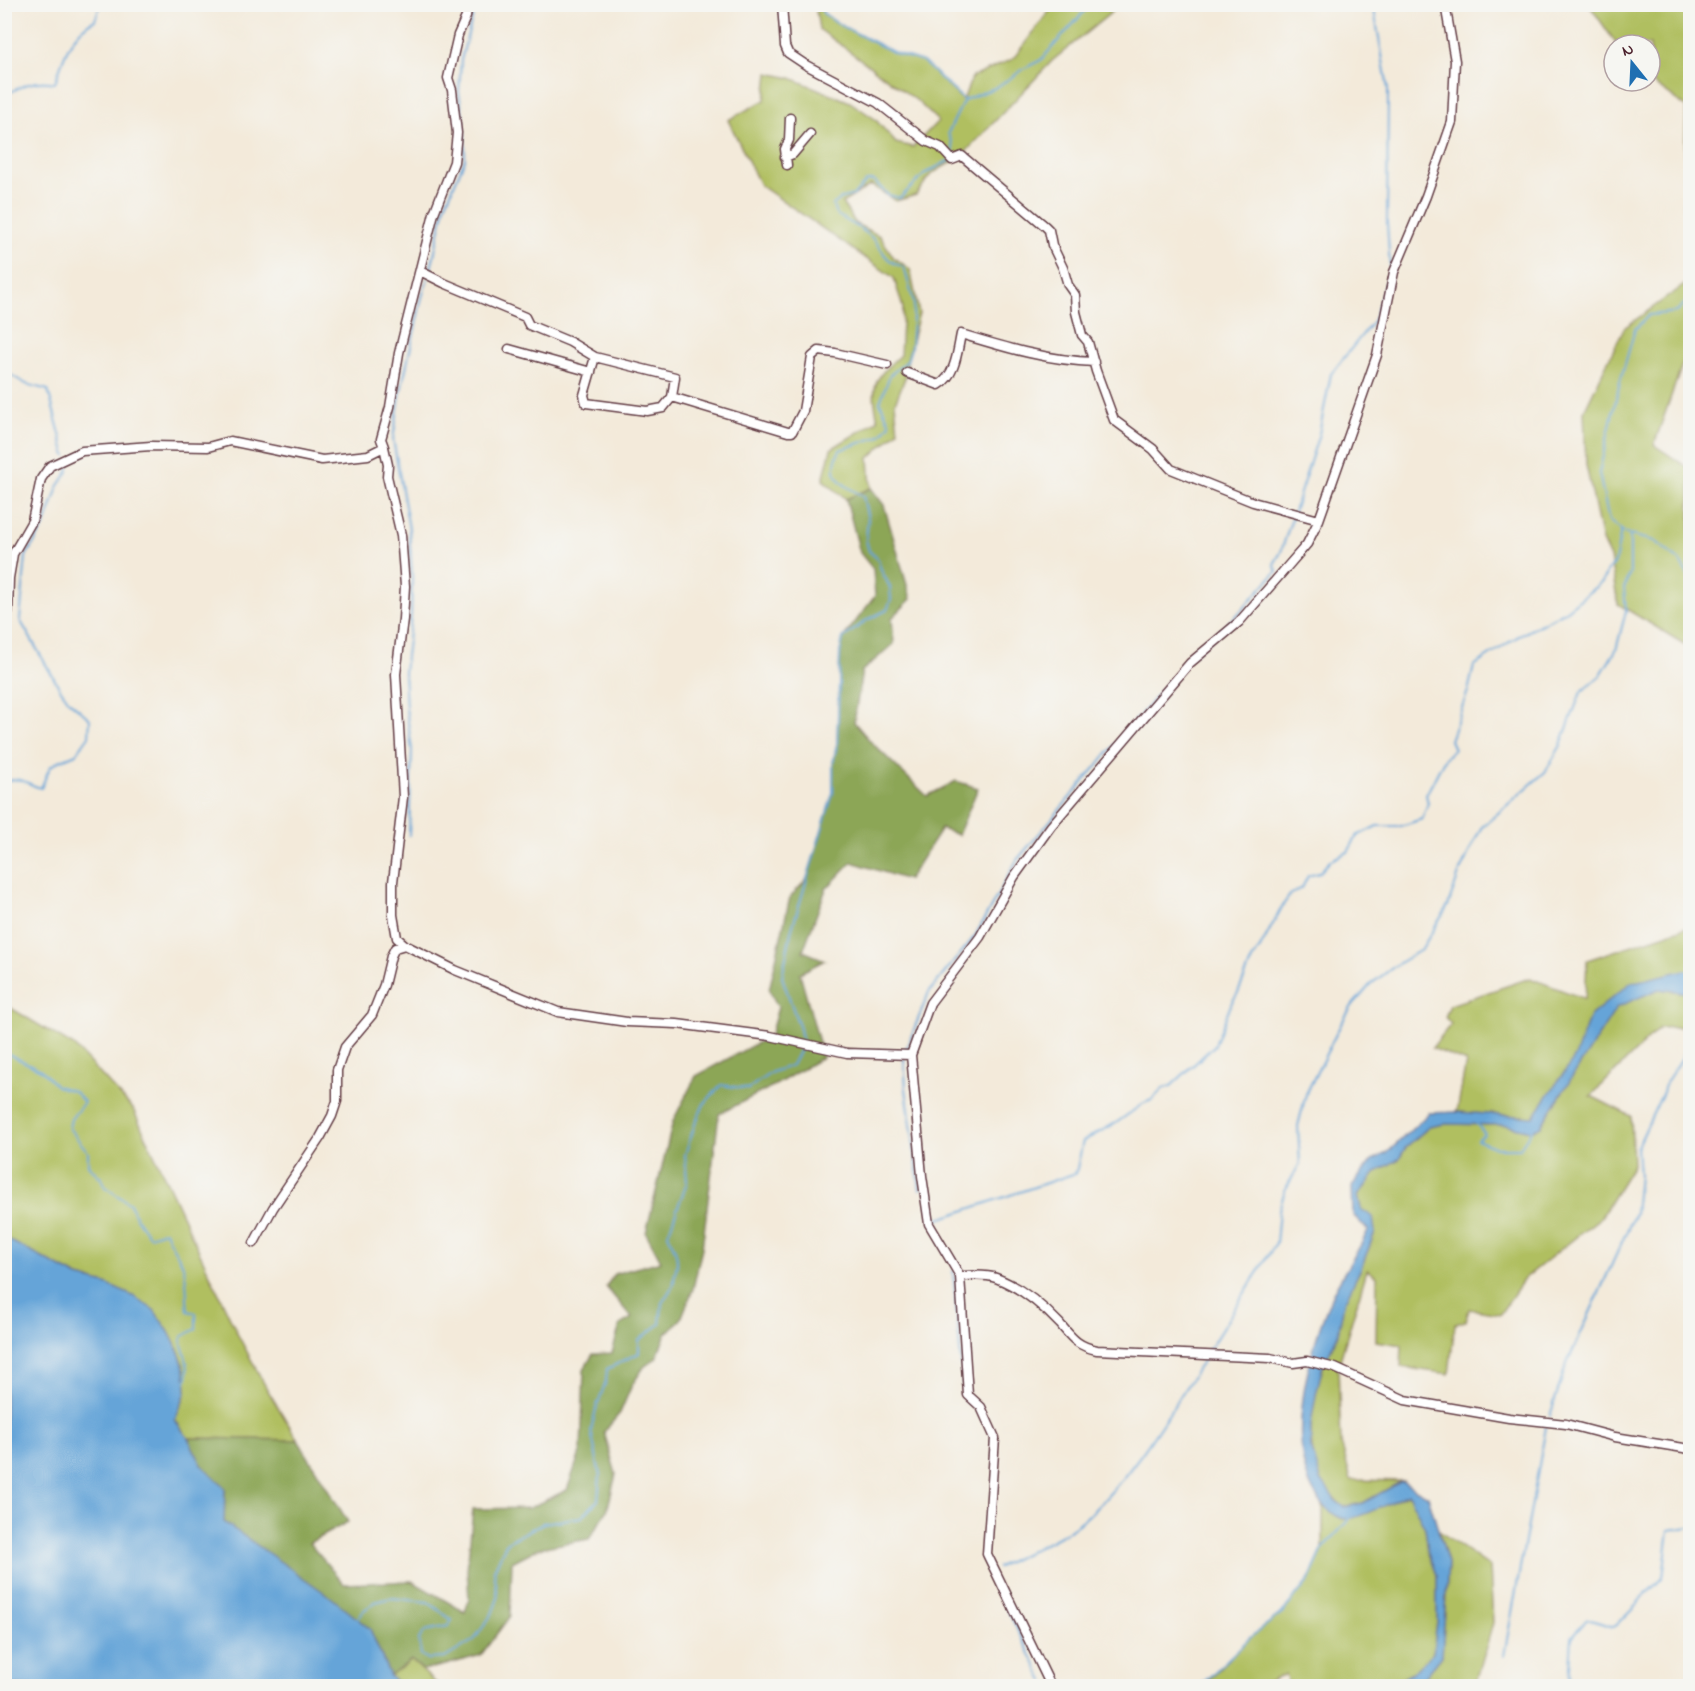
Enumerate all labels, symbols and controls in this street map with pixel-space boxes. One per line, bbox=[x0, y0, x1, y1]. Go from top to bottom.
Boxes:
north arrow bbox=[1602, 33, 1662, 93]
text: N bbox=[1619, 37, 1637, 64]

